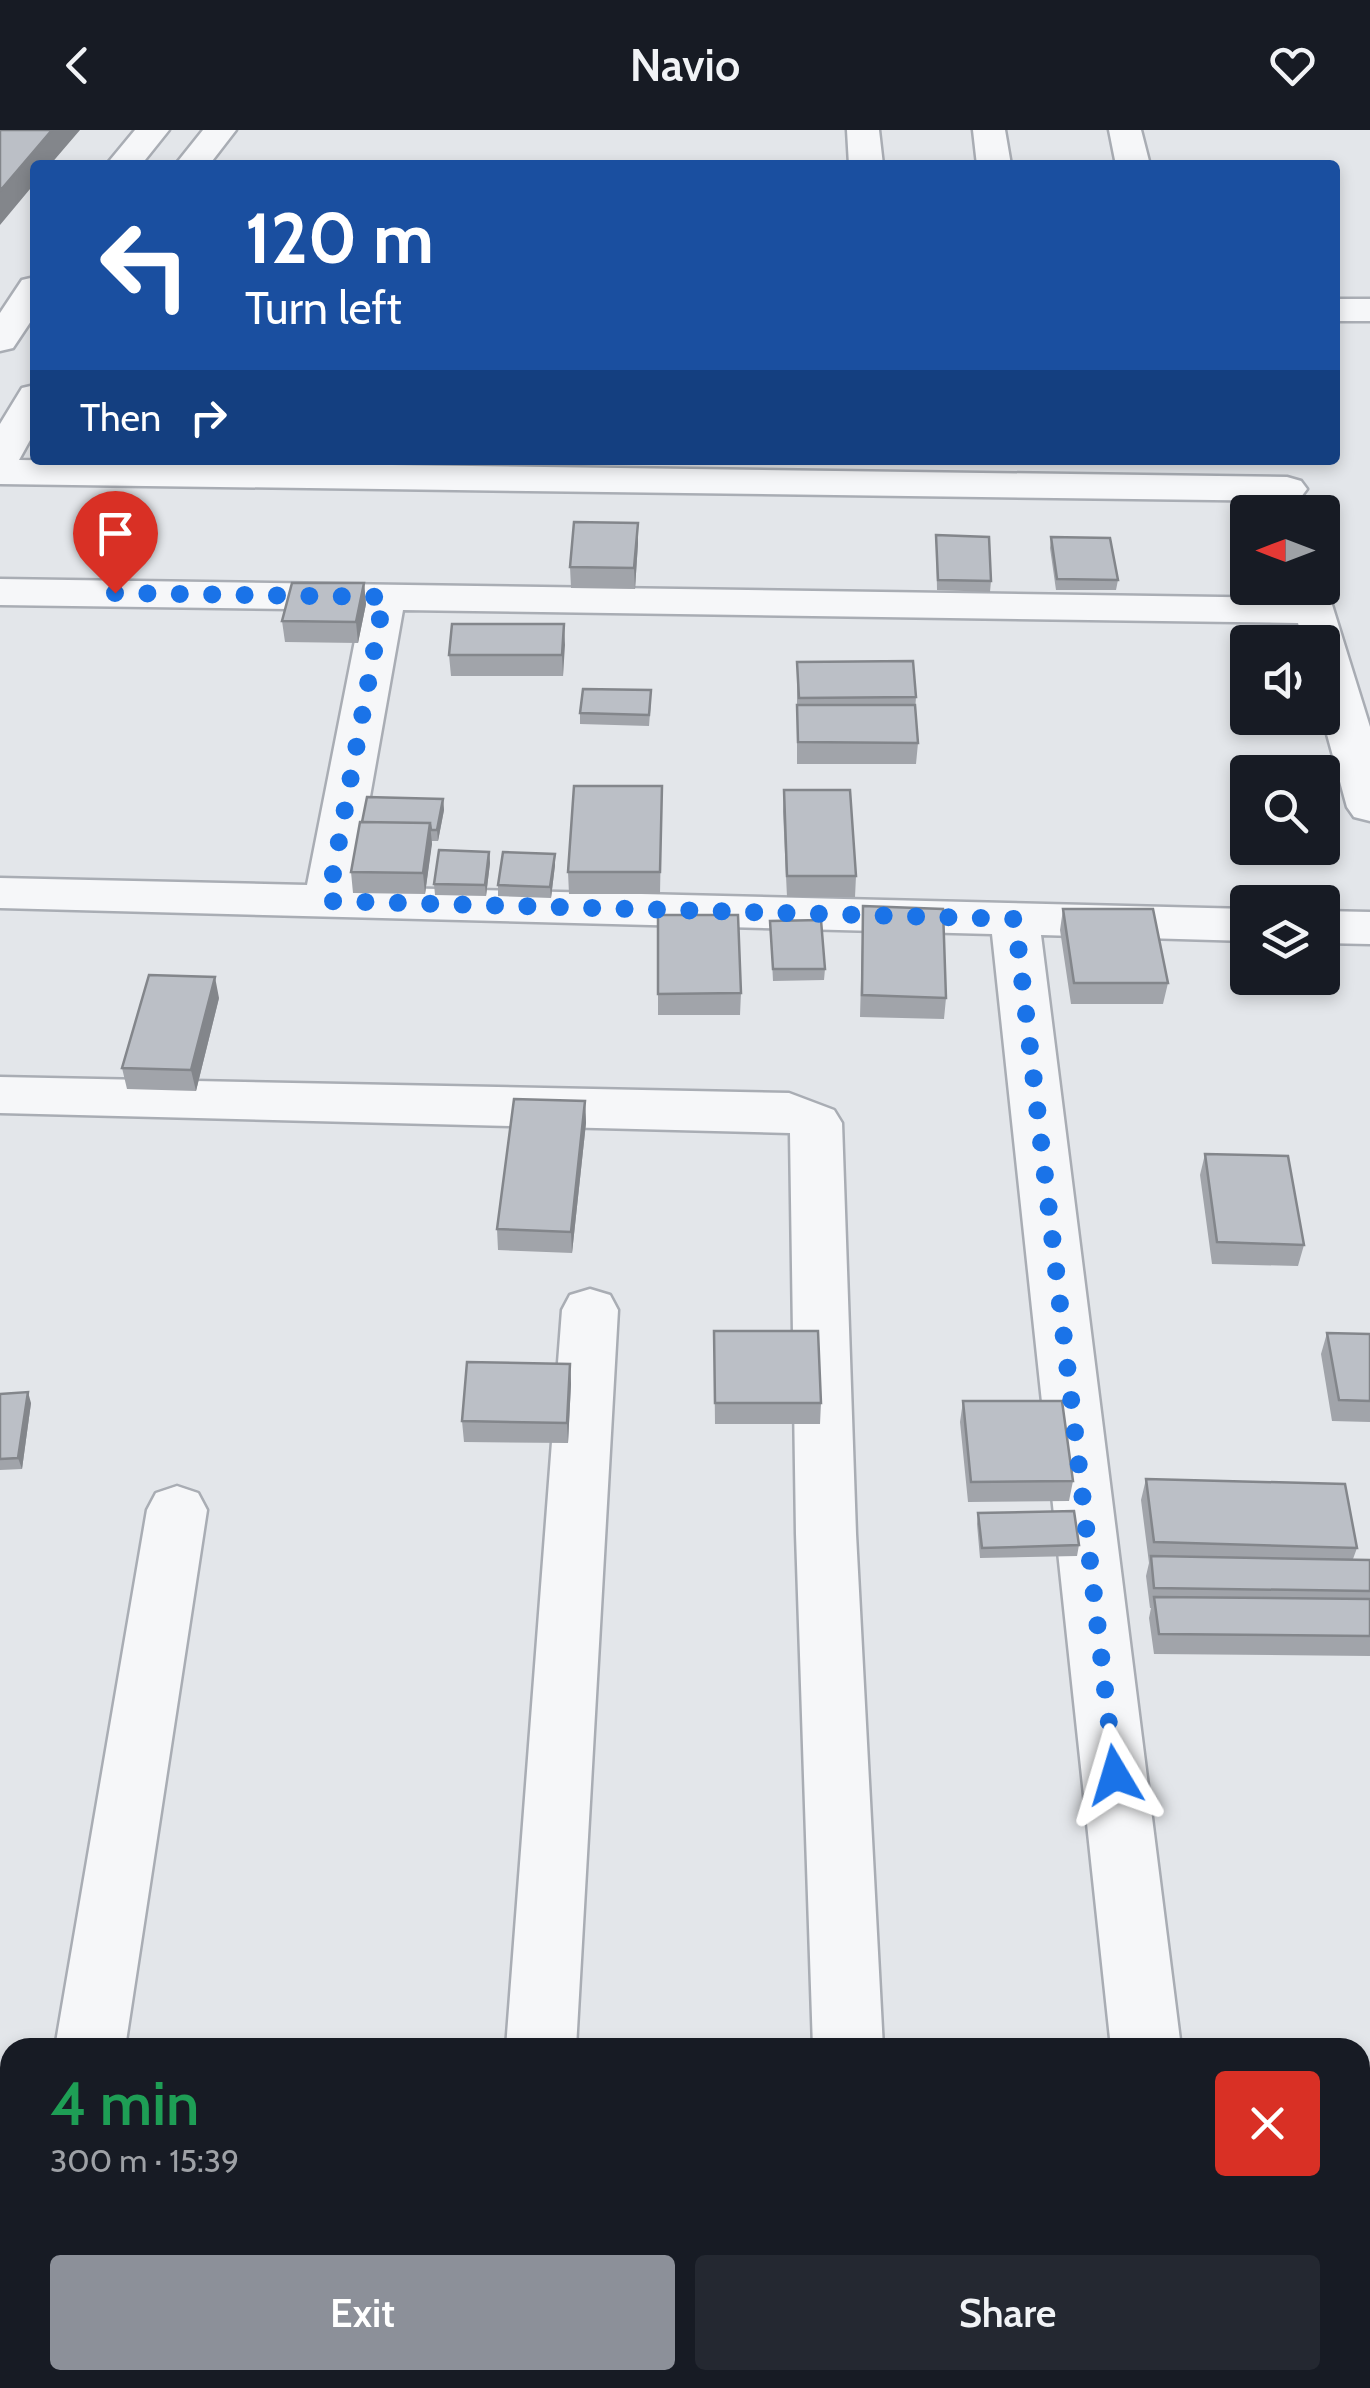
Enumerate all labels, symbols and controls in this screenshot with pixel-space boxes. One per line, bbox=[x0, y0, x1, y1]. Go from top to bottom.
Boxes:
icon: back bbox=[50, 38, 105, 93]
text: Navio bbox=[630, 38, 740, 92]
icon: heart bbox=[1265, 38, 1320, 93]
text: 120 m bbox=[245, 195, 434, 281]
icon: left bbox=[80, 200, 210, 330]
text: Turn left bbox=[245, 281, 402, 335]
icon: right bbox=[181, 390, 236, 445]
text: Then bbox=[80, 394, 161, 441]
pin bbox=[73, 491, 158, 594]
north arrow bbox=[1230, 495, 1340, 605]
map controls bbox=[1230, 495, 1340, 995]
icon: arrive bbox=[88, 506, 143, 561]
button: sound bbox=[1230, 625, 1340, 735]
button: search bbox=[1230, 755, 1340, 865]
button: layers bbox=[1230, 885, 1340, 995]
position arrow bbox=[1063, 1723, 1167, 1827]
text: 4 min bbox=[50, 2067, 199, 2140]
button: close bbox=[1215, 2071, 1320, 2176]
text: 300 m · 15:39 bbox=[50, 2141, 239, 2180]
button: Exit bbox=[50, 2255, 675, 2370]
button: Share bbox=[695, 2255, 1320, 2370]

